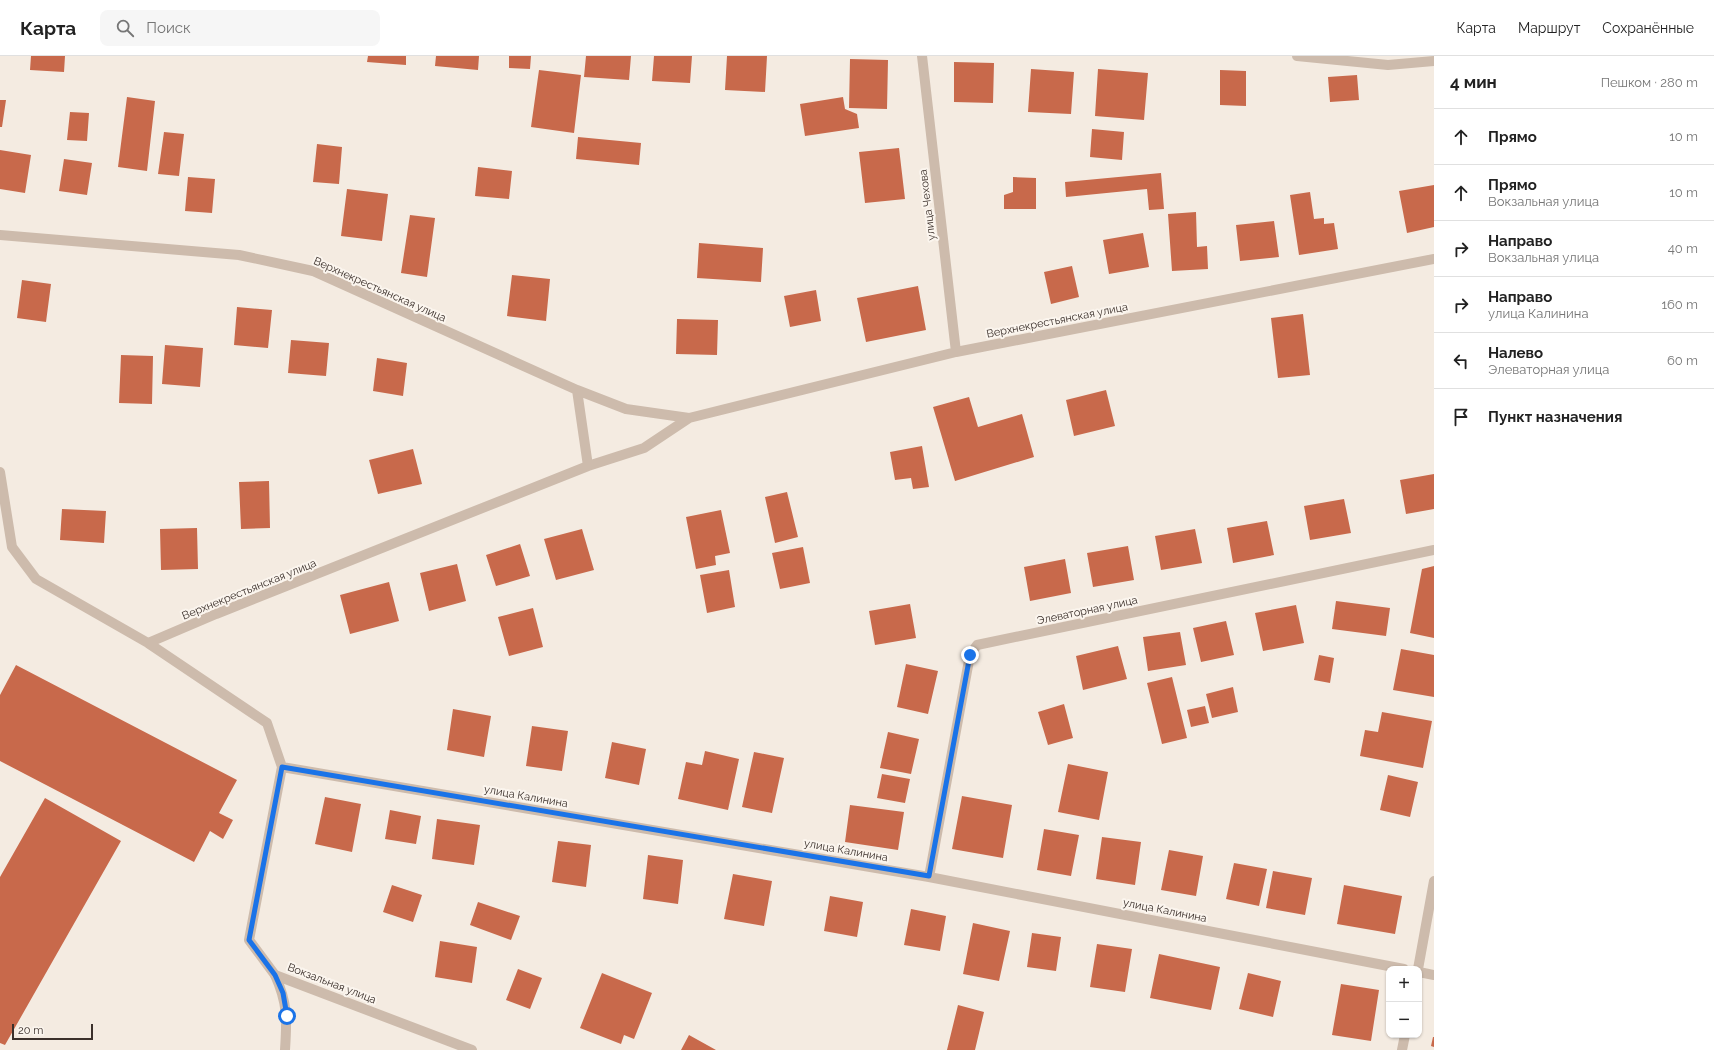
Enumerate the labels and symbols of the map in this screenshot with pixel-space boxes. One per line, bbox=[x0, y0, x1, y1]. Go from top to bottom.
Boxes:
street label: улица Чехова bbox=[917, 169, 938, 241]
street label: Верхнекрестьянская улица bbox=[311, 254, 448, 325]
street label: Верхнекрестьянская улица bbox=[985, 300, 1129, 341]
street label: Верхнекрестьянская улица bbox=[180, 557, 318, 622]
street label: Элеваторная улица bbox=[1036, 593, 1139, 628]
route end bbox=[961, 646, 979, 664]
street label: улица Калинина bbox=[483, 783, 569, 810]
street label: улица Калинина bbox=[803, 837, 889, 864]
street label: улица Калинина bbox=[1122, 896, 1208, 925]
street label: Вокзальная улица bbox=[286, 961, 378, 1006]
route start bbox=[278, 1007, 296, 1025]
scale bar bbox=[12, 1022, 93, 1041]

